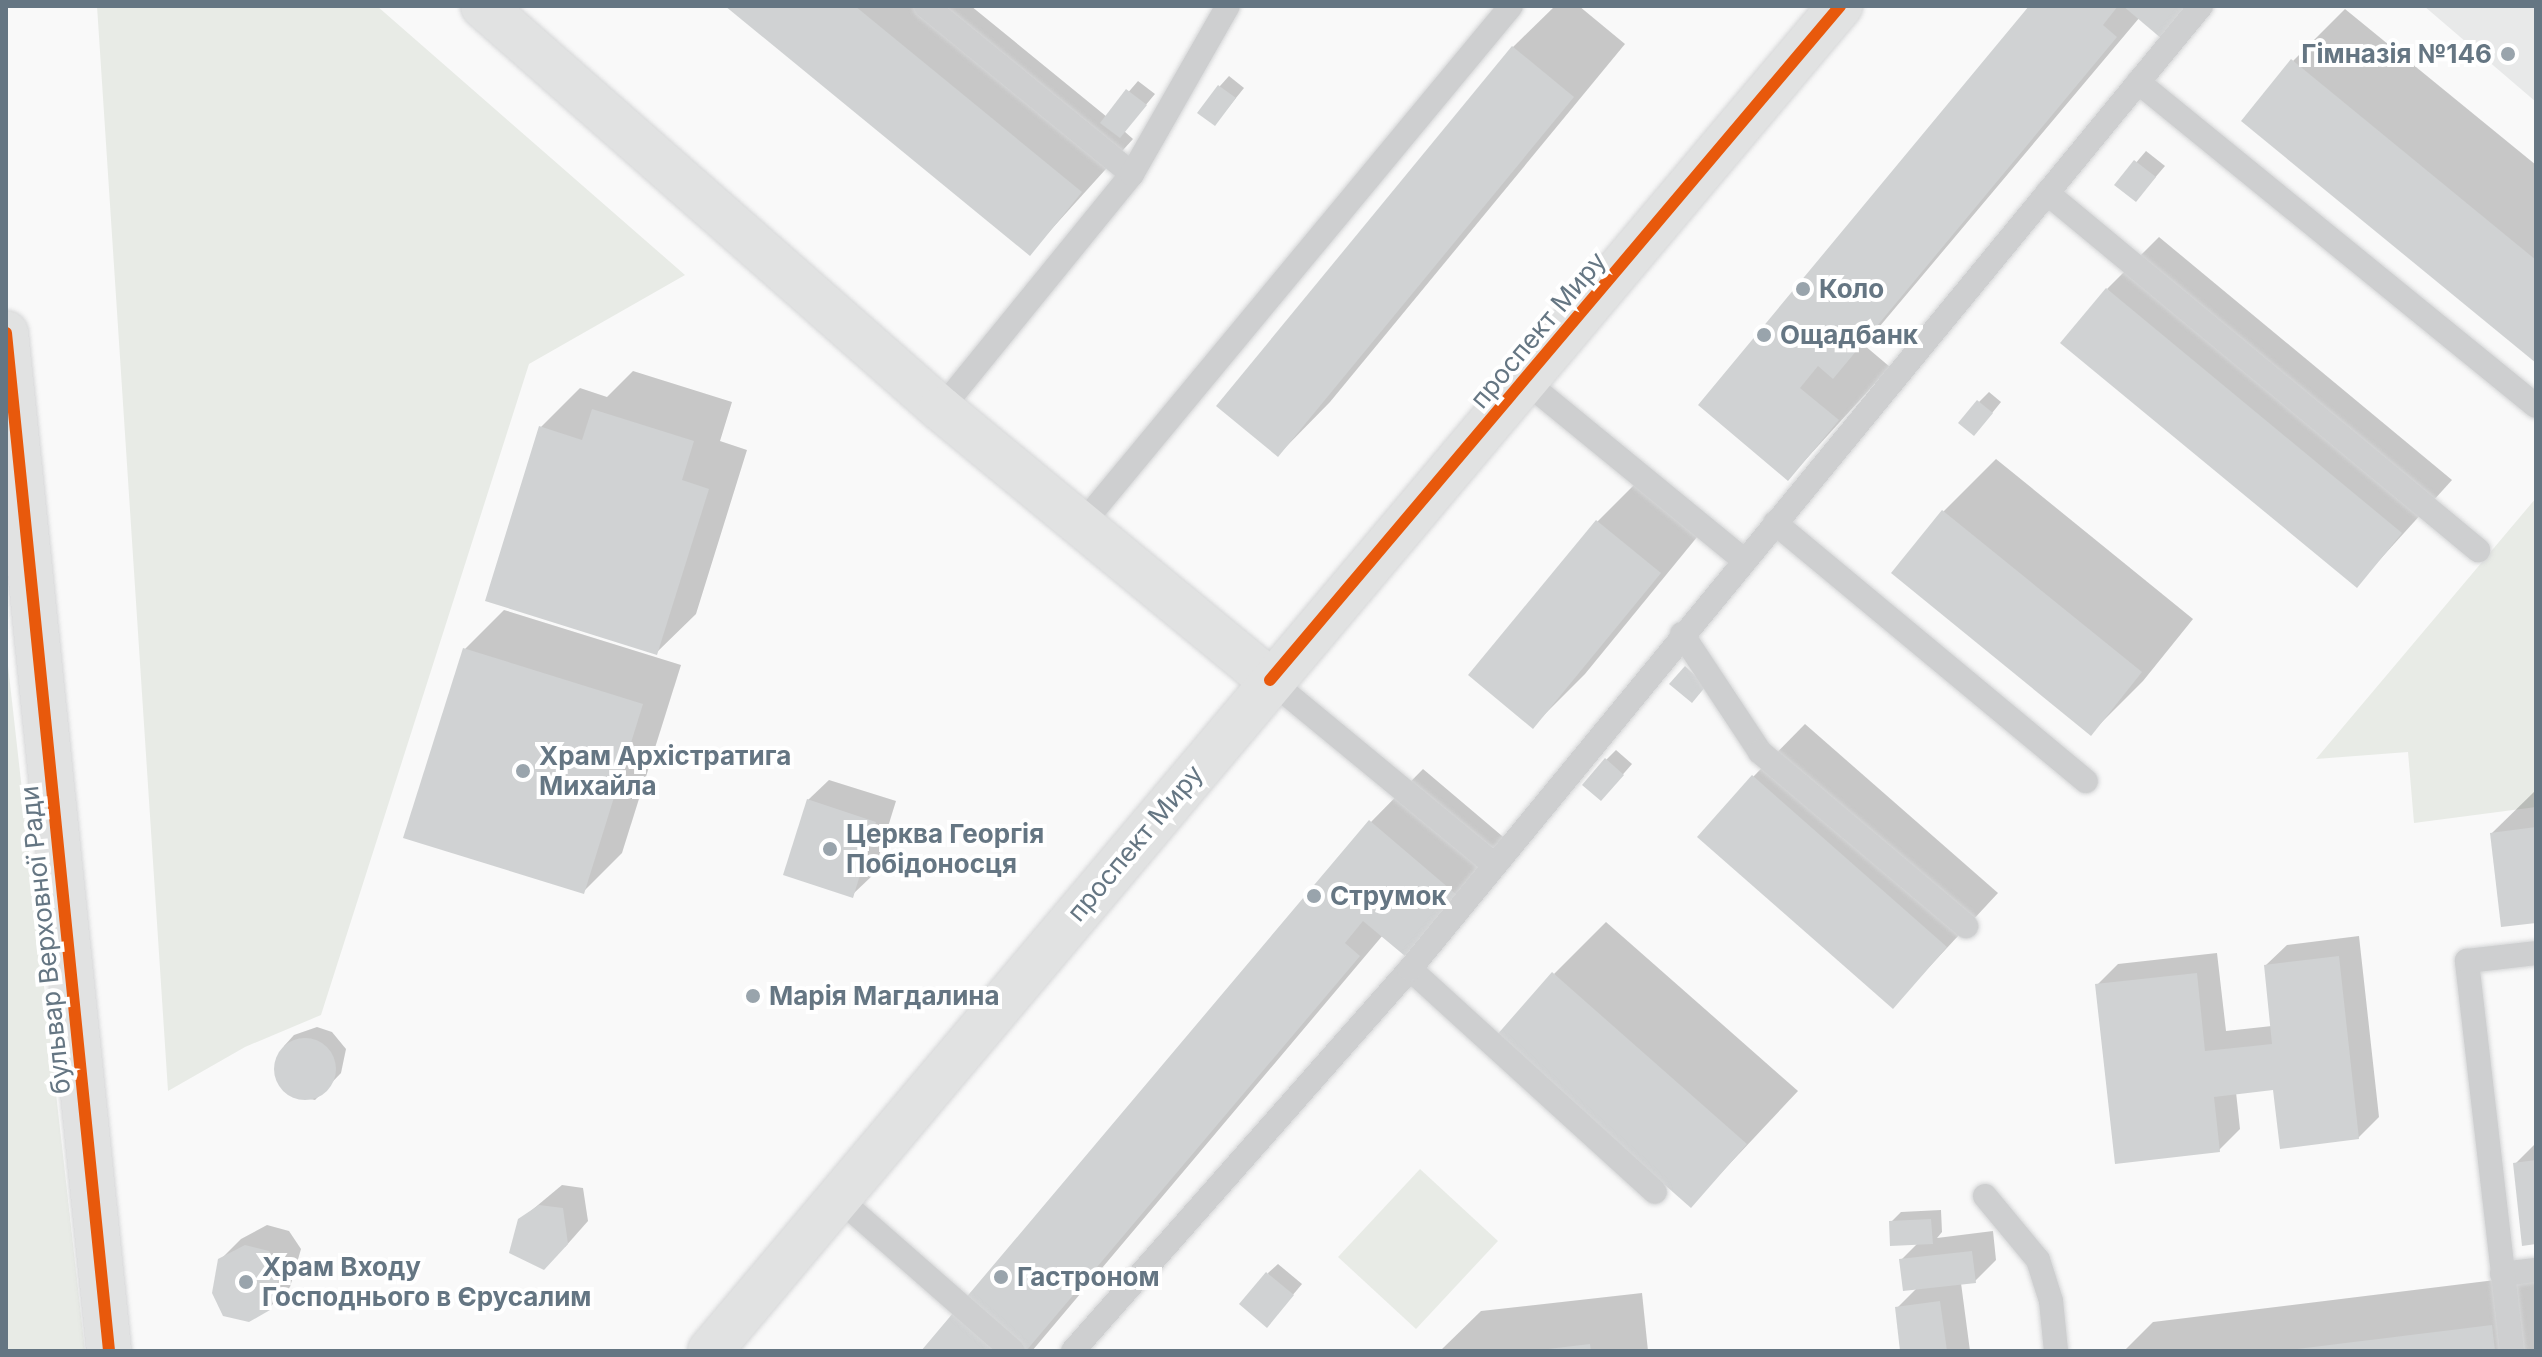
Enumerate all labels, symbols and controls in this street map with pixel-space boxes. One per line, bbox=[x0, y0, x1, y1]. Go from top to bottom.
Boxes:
place label: Гімназія №146 bbox=[2301, 38, 2492, 70]
marker: Гімназія №146 bbox=[2499, 45, 2517, 63]
street label: проспект Миру bbox=[1464, 245, 1612, 415]
place label: Коло bbox=[1819, 273, 1884, 305]
marker: Коло bbox=[1794, 280, 1812, 298]
place label: Ощадбанк bbox=[1780, 319, 1918, 351]
marker: Ощадбанк bbox=[1755, 326, 1773, 344]
place label: Храм Архістратига Михайла bbox=[539, 740, 791, 802]
street label: проспект Миру bbox=[1061, 758, 1209, 928]
marker: Храм Архістратига Михайла bbox=[514, 762, 532, 780]
street label: бульвар Верховної Ради bbox=[13, 784, 77, 1096]
place label: Церква Георгія Побідоносця bbox=[846, 818, 1044, 880]
marker: Церква Георгія Побідоносця bbox=[821, 840, 839, 858]
place label: Струмок bbox=[1330, 880, 1446, 912]
marker: Струмок bbox=[1305, 887, 1323, 905]
place label: Марія Магдалина bbox=[769, 980, 1000, 1012]
marker: Марія Магдалина bbox=[744, 987, 762, 1005]
place label: Храм Входу Господнього в Єрусалим bbox=[262, 1251, 591, 1312]
place label: Гастроном bbox=[1017, 1261, 1160, 1293]
marker: Гастроном bbox=[992, 1268, 1010, 1286]
marker: Храм Входу Господнього в Єрусалим bbox=[237, 1273, 255, 1291]

